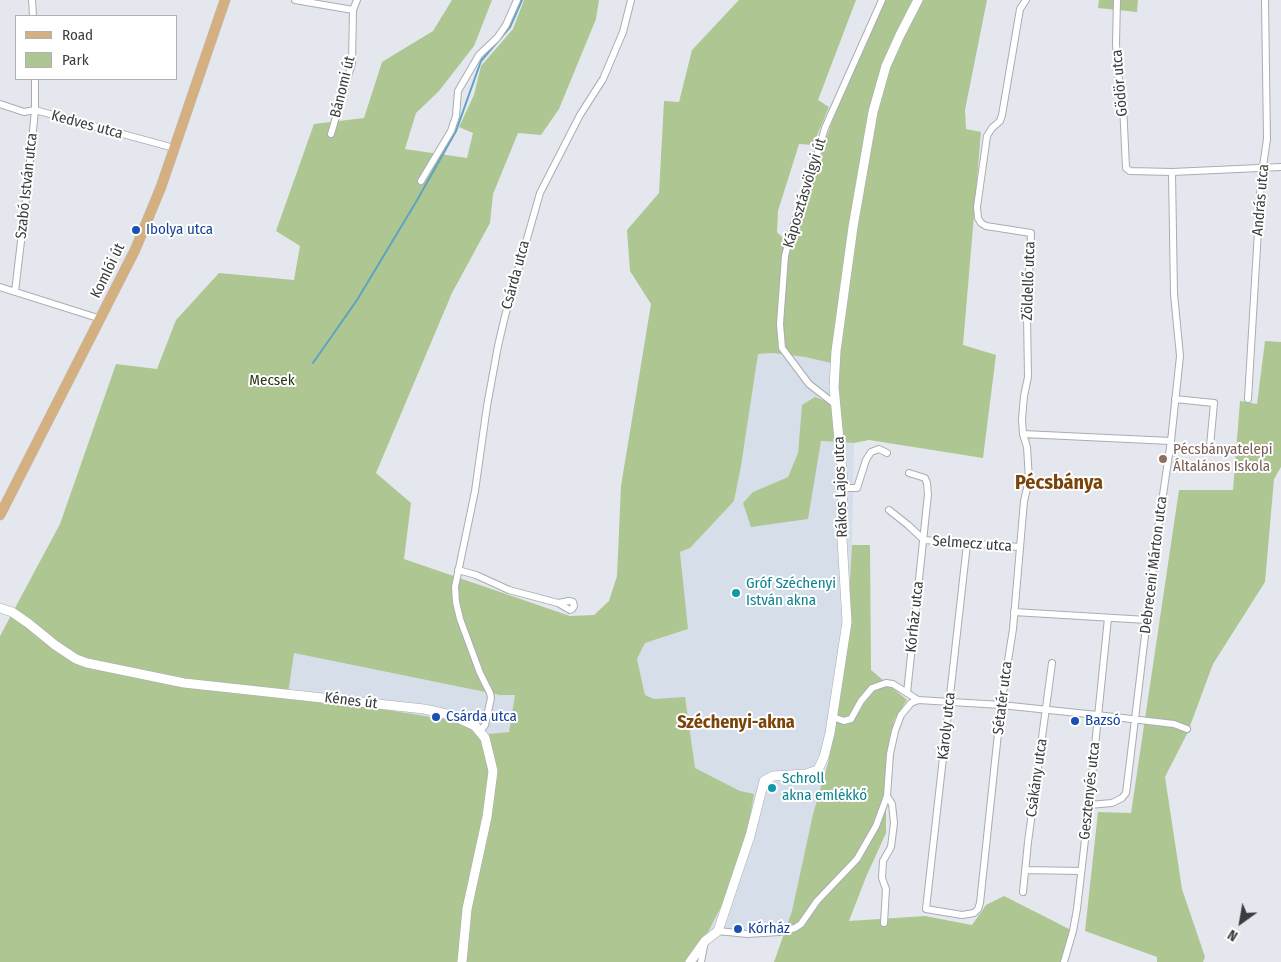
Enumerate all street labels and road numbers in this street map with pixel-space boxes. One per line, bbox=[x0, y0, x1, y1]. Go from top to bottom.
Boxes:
street label: Gödör utca bbox=[1108, 49, 1132, 117]
street label: Bánomi út bbox=[327, 54, 359, 120]
street label: Kedves utca bbox=[49, 107, 125, 143]
street label: Szabó István utca bbox=[12, 132, 42, 240]
street label: Káposztásvölgyi út bbox=[780, 136, 830, 250]
street label: András utca bbox=[1249, 163, 1273, 237]
street label: Csárda utca bbox=[498, 238, 534, 312]
street label: Komlói út bbox=[87, 241, 129, 301]
street label: Zöldellő utca bbox=[1019, 241, 1039, 321]
street label: Rákos Lajos utca bbox=[830, 436, 852, 538]
street label: Debreceni Márton utca bbox=[1137, 495, 1171, 635]
street label: Selmecz utca bbox=[932, 532, 1012, 556]
street label: Kórház utca bbox=[902, 580, 928, 654]
street label: Sétatér utca bbox=[990, 660, 1016, 736]
street label: Kénes út bbox=[324, 689, 378, 713]
street label: Károly utca bbox=[934, 691, 960, 761]
street label: Csákány utca bbox=[1023, 737, 1051, 819]
street label: Gesztenyés utca bbox=[1076, 741, 1104, 841]

